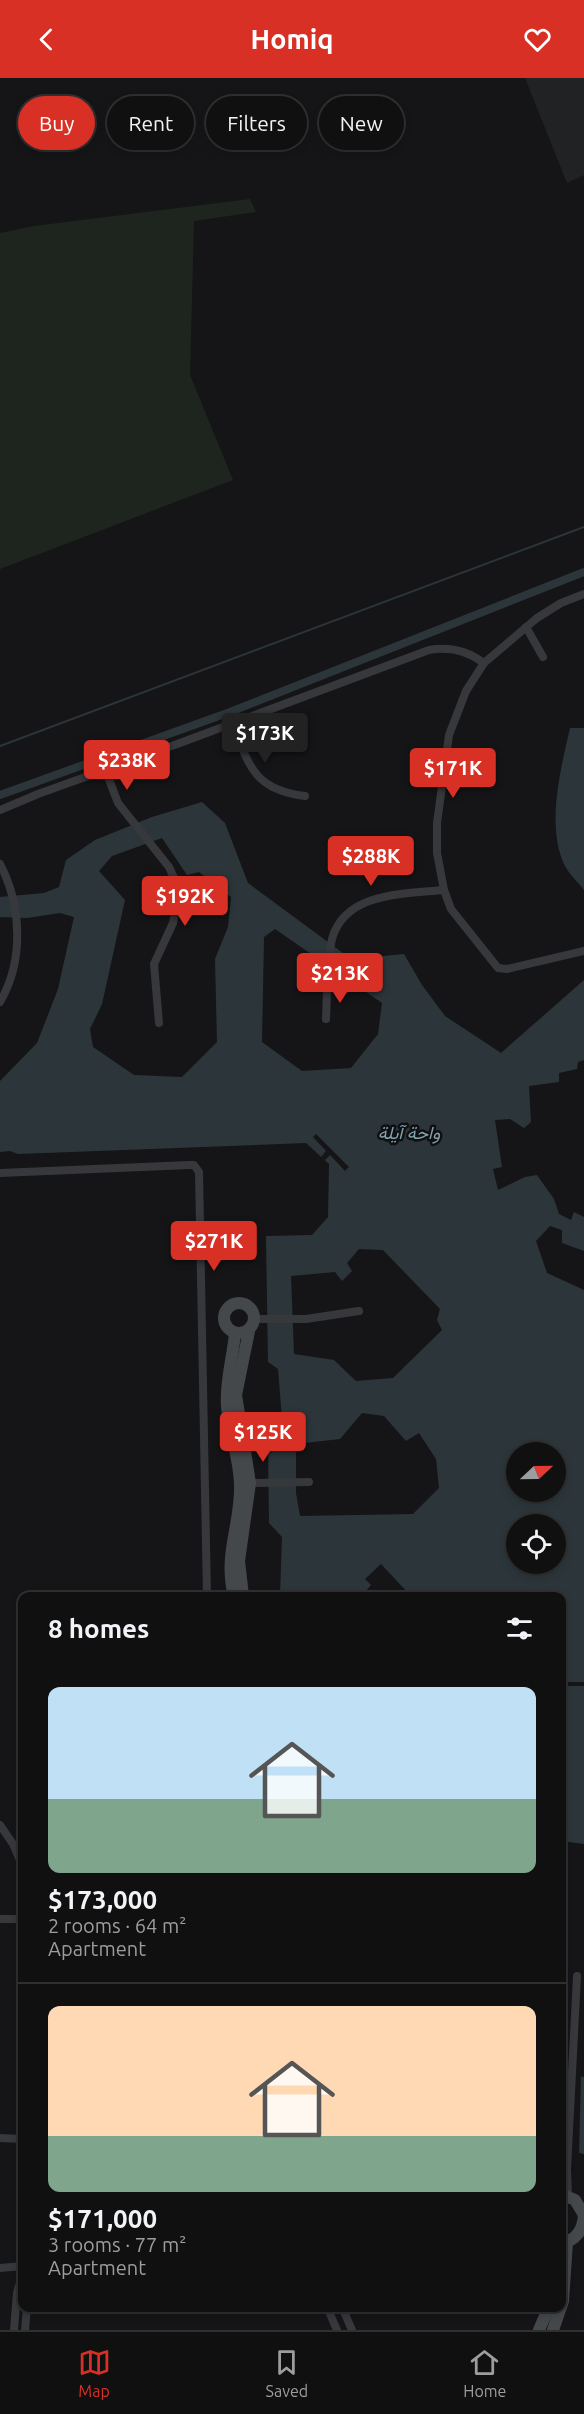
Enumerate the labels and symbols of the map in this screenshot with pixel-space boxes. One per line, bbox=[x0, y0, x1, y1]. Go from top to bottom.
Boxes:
pin: $173K bbox=[223, 713, 307, 764]
pin: $238K bbox=[85, 740, 169, 791]
pin: $171K bbox=[411, 748, 495, 799]
pin: $288K bbox=[329, 836, 413, 887]
pin: $192K bbox=[143, 876, 227, 927]
pin: $213K bbox=[298, 953, 382, 1004]
water label: واحة آيلة bbox=[378, 1122, 440, 1144]
pin: $271K bbox=[172, 1221, 256, 1272]
pin: $125K bbox=[221, 1412, 305, 1463]
north arrow bbox=[506, 1442, 566, 1502]

